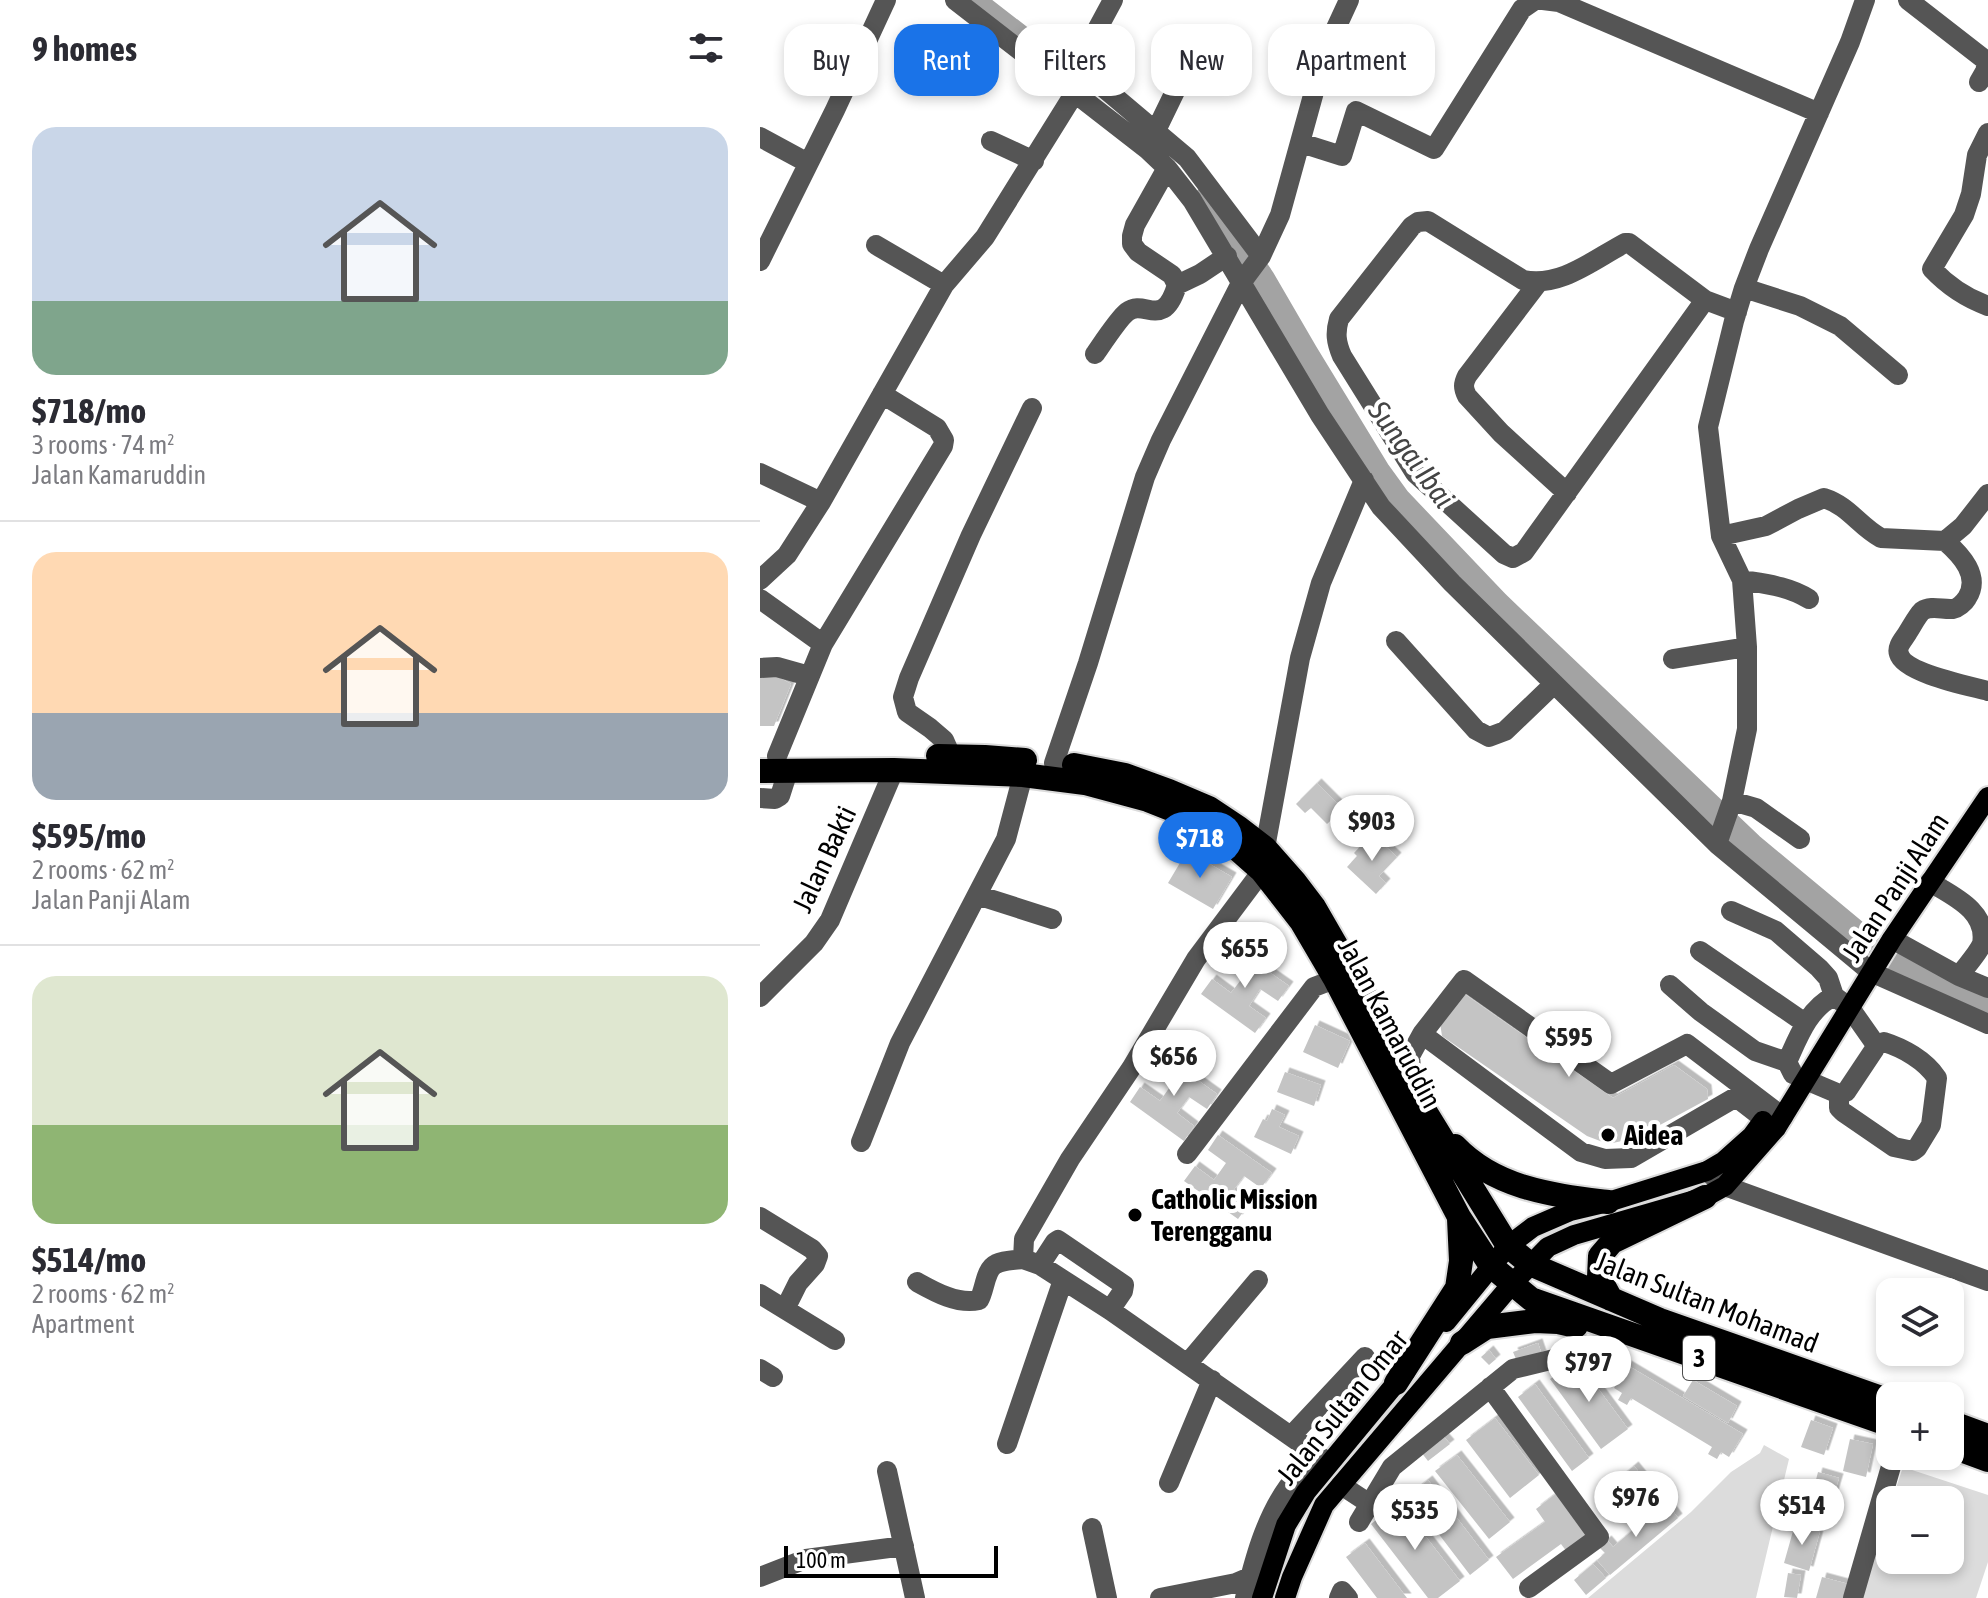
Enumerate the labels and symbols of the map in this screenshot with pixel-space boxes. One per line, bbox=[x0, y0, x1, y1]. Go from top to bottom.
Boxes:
water label: Sungai Ibai bbox=[1362, 394, 1462, 514]
pin: $903 bbox=[1325, 795, 1419, 863]
street label: Jalan Bakti bbox=[786, 801, 862, 917]
street label: Jalan Panji Alam bbox=[1835, 807, 1955, 967]
pin: $718 bbox=[1153, 812, 1247, 880]
pin: $655 bbox=[1198, 922, 1292, 990]
street label: Jalan Kamaruddin bbox=[1332, 933, 1448, 1113]
pin: $595 bbox=[1522, 1011, 1616, 1079]
pin: $656 bbox=[1127, 1030, 1221, 1098]
place label: Aidea bbox=[1623, 1119, 1683, 1151]
marker: Aidea bbox=[1599, 1126, 1617, 1144]
place label: Catholic Mission Terengganu bbox=[1151, 1183, 1318, 1247]
marker: Catholic Mission Terengganu bbox=[1126, 1206, 1144, 1224]
street label: Jalan Sultan Mohamad bbox=[1591, 1245, 1823, 1359]
street label: Jalan Sultan Omar bbox=[1270, 1323, 1414, 1490]
pin: $797 bbox=[1542, 1336, 1636, 1404]
road number: 3 bbox=[1683, 1336, 1715, 1380]
pin: $976 bbox=[1589, 1471, 1683, 1539]
pin: $514 bbox=[1755, 1479, 1849, 1547]
pin: $535 bbox=[1368, 1484, 1462, 1552]
scale bar bbox=[784, 1542, 998, 1578]

